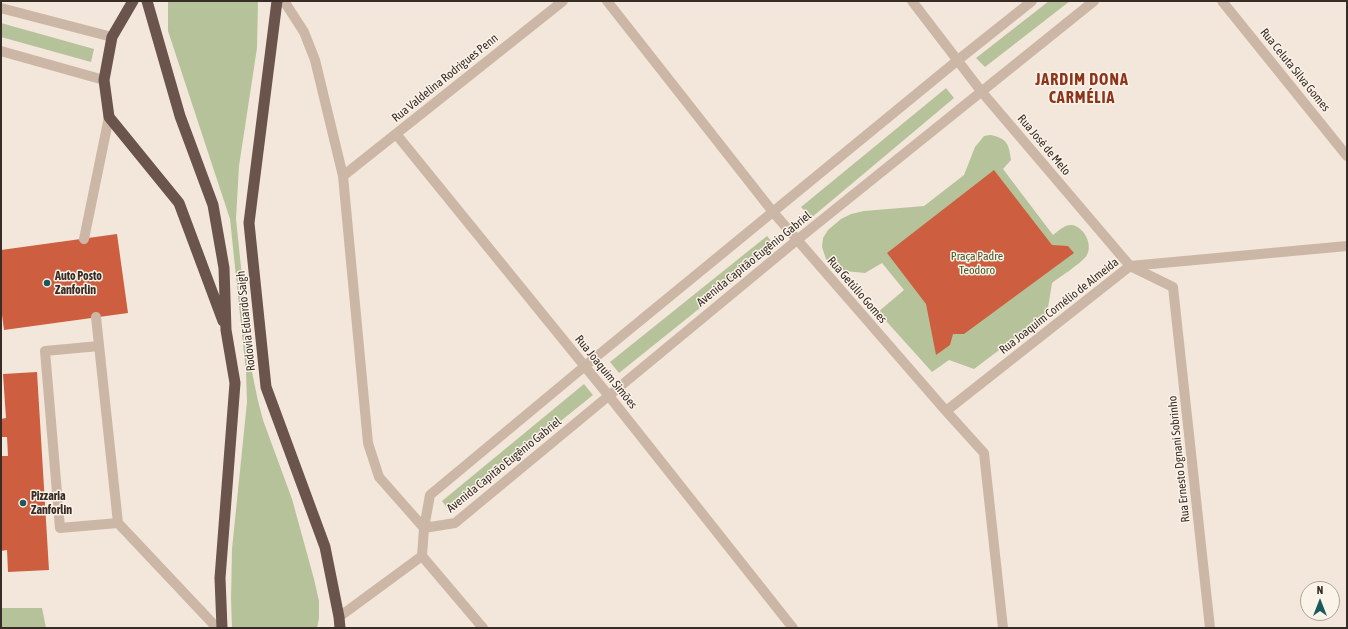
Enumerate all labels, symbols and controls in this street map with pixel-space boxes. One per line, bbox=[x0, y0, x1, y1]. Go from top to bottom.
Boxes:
street label: Rua Celuta Silva Gomes bbox=[1257, 26, 1333, 114]
street label: Rua Valdelina Rodrigues Penn bbox=[389, 31, 501, 125]
district label: JARDIM DONA CARMÉLIA bbox=[1035, 70, 1129, 108]
street label: Rua José de Melo bbox=[1014, 112, 1074, 178]
street label: Avenida Capitão Eugênio Gabriel bbox=[694, 208, 814, 310]
park label: Praça Padre Teodoro bbox=[951, 249, 1003, 277]
street label: Rua Getúlio Gomes bbox=[824, 254, 890, 326]
street label: Rua Joaquim Cornélio de Almeida bbox=[996, 255, 1122, 357]
place label: Auto Posto Zanforlin bbox=[55, 269, 102, 297]
street label: Rodovia Eduardo Saigh bbox=[234, 270, 258, 372]
marker: Auto Posto Zanforlin bbox=[42, 278, 52, 288]
street label: Rua Joaquim Simões bbox=[572, 332, 640, 412]
street label: Rua Ernesto Dgnani Sobrinho bbox=[1165, 395, 1193, 523]
street label: Avenida Capitão Eugênio Gabriel bbox=[444, 414, 564, 516]
place label: Pizzaria Zanforlin bbox=[31, 489, 72, 517]
marker: Pizzaria Zanforlin bbox=[18, 498, 28, 508]
north arrow bbox=[1300, 581, 1340, 621]
text: N bbox=[1317, 584, 1323, 596]

